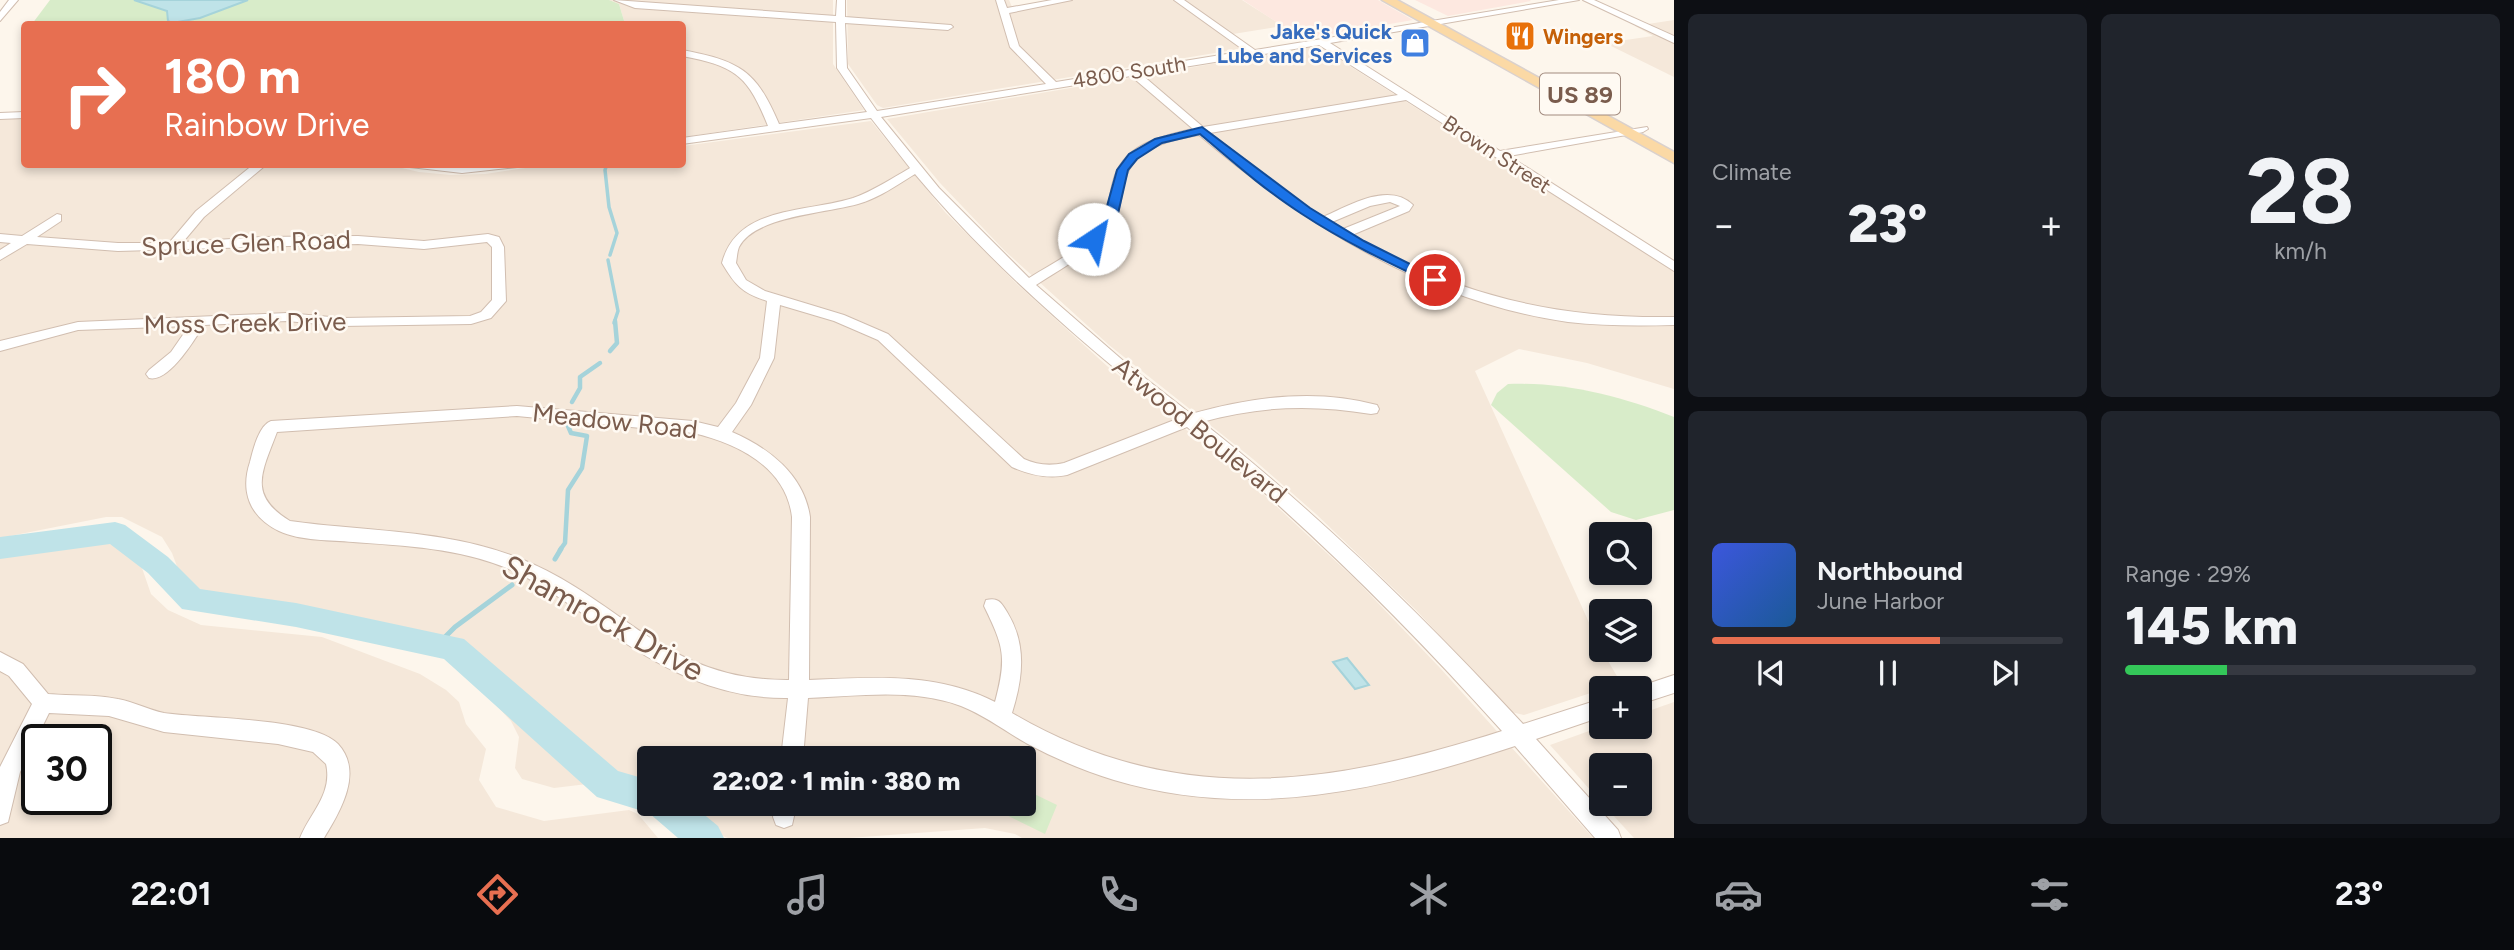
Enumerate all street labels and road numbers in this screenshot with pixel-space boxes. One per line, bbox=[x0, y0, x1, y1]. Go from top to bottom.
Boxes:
street label: 4800 South bbox=[1070, 51, 1188, 93]
road number: US 89 bbox=[1540, 74, 1620, 114]
street label: Brown Street bbox=[1438, 110, 1556, 198]
street label: Spruce Glen Road bbox=[141, 223, 351, 263]
street label: Moss Creek Drive bbox=[143, 305, 347, 341]
street label: Atwood Boulevard bbox=[1106, 350, 1294, 510]
street label: Meadow Road bbox=[531, 396, 699, 446]
street label: Shamrock Drive bbox=[495, 547, 711, 689]

